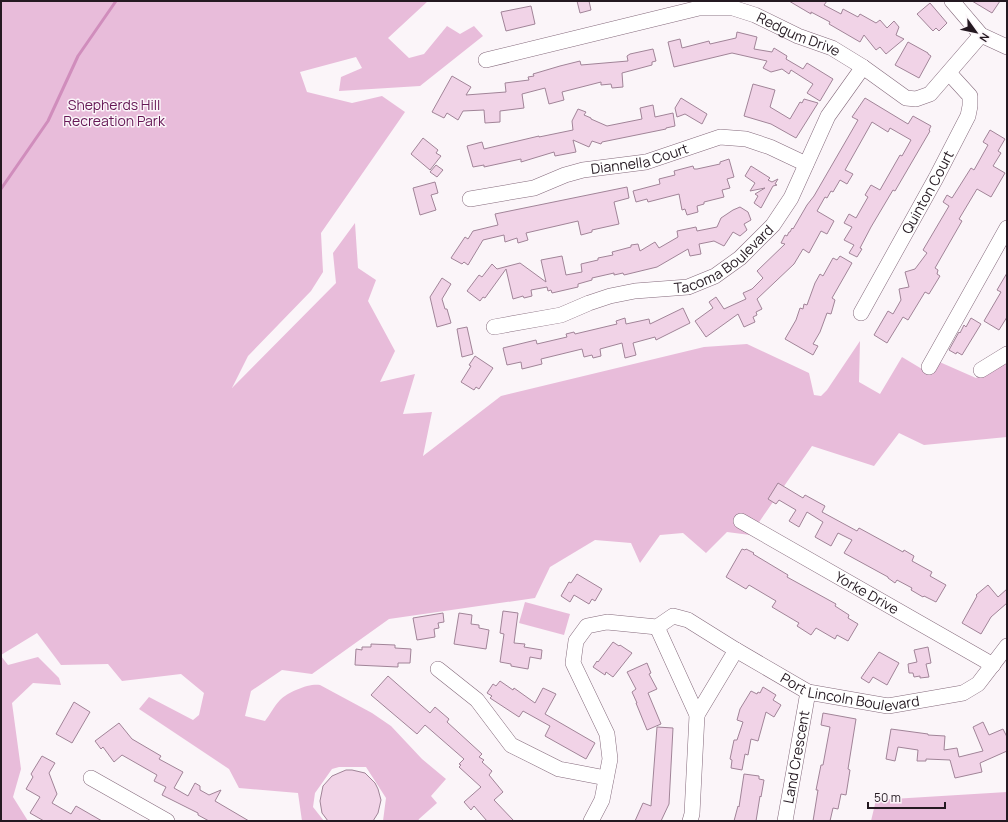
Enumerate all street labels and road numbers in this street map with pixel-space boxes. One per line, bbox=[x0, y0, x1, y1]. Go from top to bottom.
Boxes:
street label: Redgum Drive bbox=[754, 7, 844, 60]
street label: Diannella Court bbox=[590, 138, 691, 178]
street label: Quinton Court bbox=[897, 147, 958, 237]
street label: Tacoma Boulevard bbox=[673, 220, 777, 297]
street label: Yorke Drive bbox=[832, 567, 903, 618]
street label: Port Lincoln Boulevard bbox=[777, 668, 921, 716]
street label: Land Crescent bbox=[778, 708, 814, 805]

